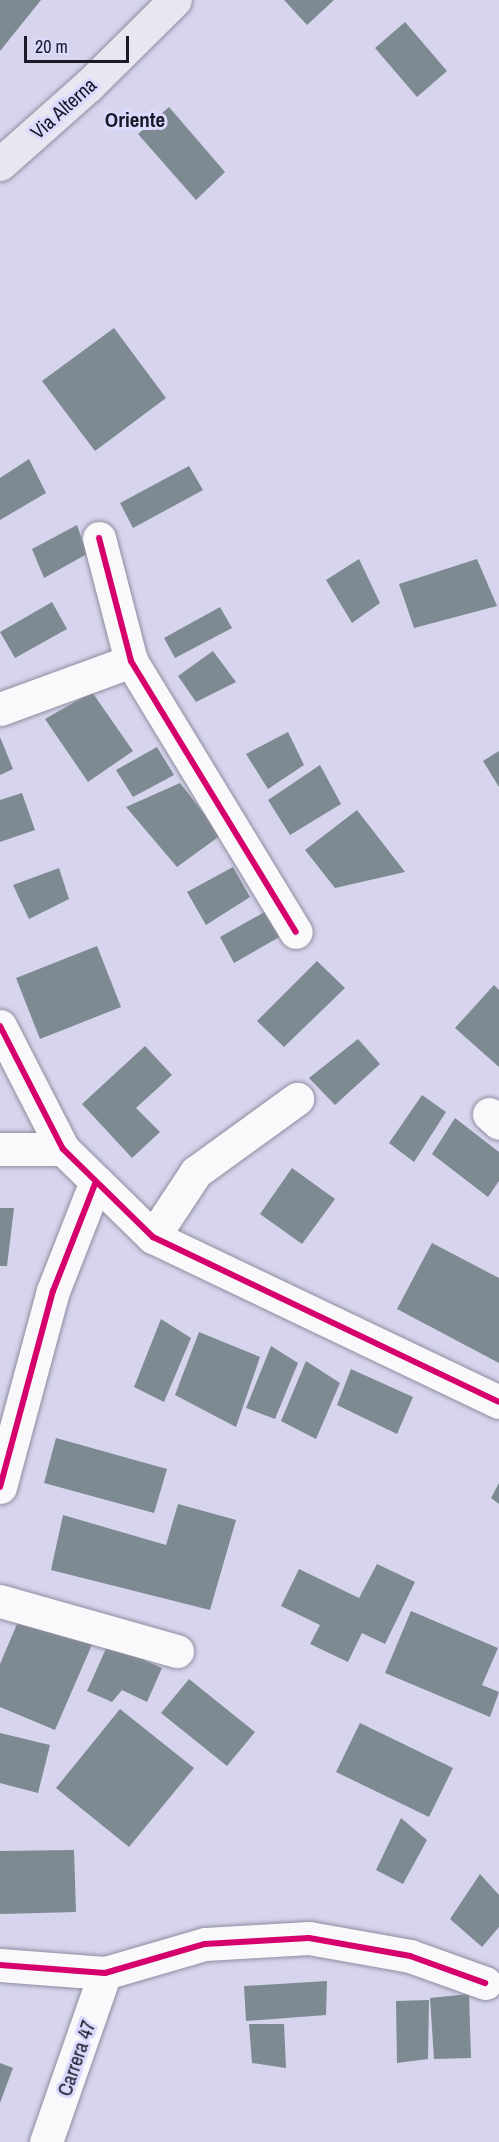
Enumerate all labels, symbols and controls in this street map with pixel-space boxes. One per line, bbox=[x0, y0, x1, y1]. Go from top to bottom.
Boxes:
scale bar bbox=[27, 24, 132, 62]
text: 20 m bbox=[35, 34, 68, 59]
street label: Via Alterna bbox=[25, 72, 101, 144]
district label: Oriente bbox=[105, 107, 165, 133]
street label: Carrera 47 bbox=[52, 2017, 100, 2099]

